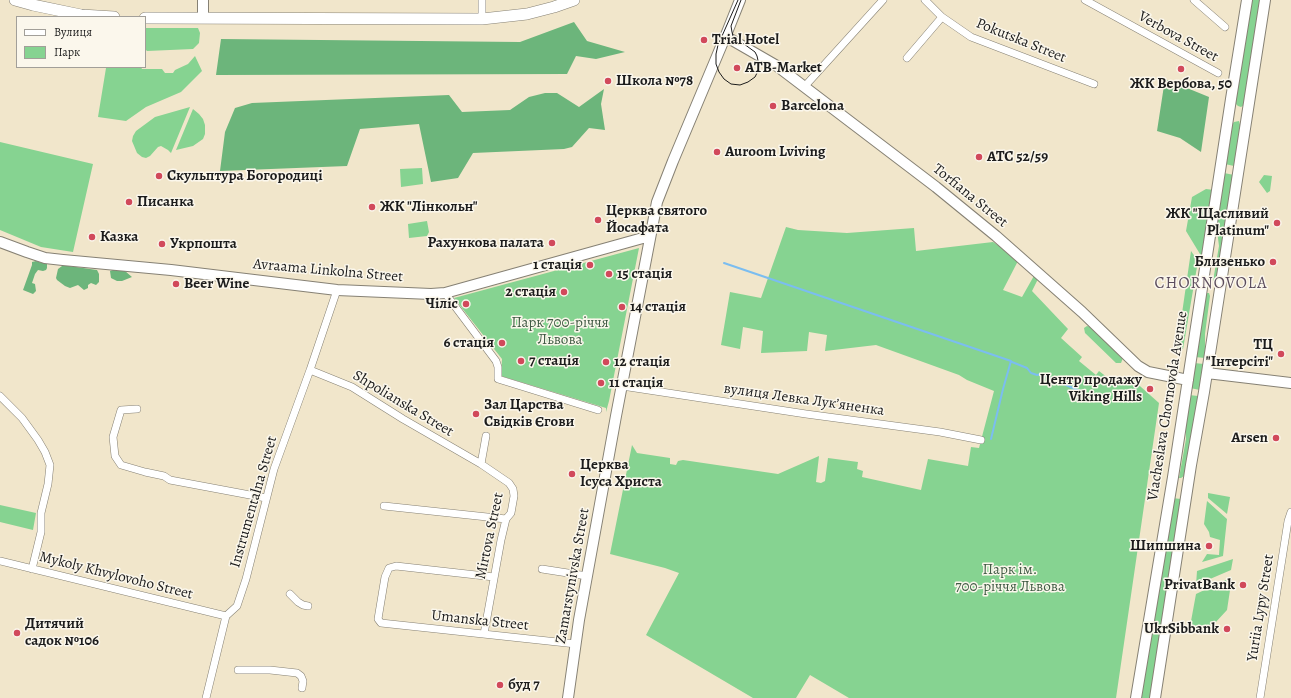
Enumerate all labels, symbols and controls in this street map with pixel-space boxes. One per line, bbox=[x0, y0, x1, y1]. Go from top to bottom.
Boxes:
street label: Verbova Street bbox=[1135, 8, 1221, 66]
street label: Pokutska Street bbox=[973, 15, 1069, 67]
legend bbox=[16, 16, 146, 68]
text: Вулиця bbox=[54, 24, 92, 40]
place label: Trial Hotel bbox=[712, 31, 779, 49]
marker: Trial Hotel bbox=[699, 35, 709, 45]
text: Парк bbox=[54, 44, 80, 60]
place label: ATB-Market bbox=[745, 59, 822, 77]
marker: ATB-Market bbox=[732, 63, 742, 73]
marker: ЖК Вербова, 50 bbox=[1176, 64, 1186, 74]
place label: Школа №78 bbox=[616, 72, 693, 90]
place label: ЖК Вербова, 50 bbox=[1130, 75, 1232, 93]
marker: Школа №78 bbox=[603, 76, 613, 86]
place label: Barcelona bbox=[781, 97, 844, 115]
marker: Barcelona bbox=[768, 101, 778, 111]
place label: Auroom Lviving bbox=[725, 143, 825, 161]
marker: Auroom Lviving bbox=[712, 147, 722, 157]
place label: АТС 52/59 bbox=[987, 148, 1048, 166]
marker: АТС 52/59 bbox=[974, 152, 984, 162]
street label: Torfiana Street bbox=[929, 160, 1011, 232]
place label: Скульптура Богородиці bbox=[167, 167, 323, 185]
marker: Скульптура Богородиці bbox=[154, 171, 164, 181]
place label: Писанка bbox=[137, 193, 194, 211]
marker: Писанка bbox=[124, 197, 134, 207]
place label: ЖК "Лінкольн" bbox=[380, 198, 478, 216]
marker: ЖК "Лінкольн" bbox=[367, 202, 377, 212]
place label: Церква святого Йосафата bbox=[606, 202, 707, 237]
place label: ЖК "Щасливий Platinum" bbox=[1166, 205, 1269, 240]
marker: Церква святого Йосафата bbox=[593, 215, 603, 225]
marker: ЖК "Щасливий Platinum" bbox=[1272, 218, 1282, 228]
place label: Казка bbox=[100, 228, 138, 246]
marker: Казка bbox=[87, 232, 97, 242]
place label: Рахункова палата bbox=[428, 234, 544, 252]
place label: Укрпошта bbox=[170, 235, 237, 253]
marker: Рахункова палата bbox=[547, 238, 557, 248]
marker: Укрпошта bbox=[157, 239, 167, 249]
place label: Близенько bbox=[1194, 253, 1265, 271]
street label: Avraama Linkolna Street bbox=[252, 255, 404, 287]
place label: 1 стація bbox=[533, 256, 582, 274]
marker: Близенько bbox=[1268, 257, 1278, 267]
marker: 1 стація bbox=[585, 260, 595, 270]
place label: 15 стація bbox=[617, 265, 672, 283]
marker: 15 стація bbox=[604, 269, 614, 279]
district label: CHORNOVOLA bbox=[1154, 274, 1268, 294]
place label: Beer Wine bbox=[184, 275, 249, 293]
marker: Beer Wine bbox=[171, 279, 181, 289]
place label: 2 стація bbox=[505, 283, 556, 301]
marker: 2 стація bbox=[559, 287, 569, 297]
place label: Чіліс bbox=[426, 295, 458, 313]
place label: 14 стація bbox=[630, 298, 686, 316]
marker: Чіліс bbox=[461, 299, 471, 309]
marker: 14 стація bbox=[617, 302, 627, 312]
street label: Viacheslava Chornovola Avenue bbox=[1144, 310, 1192, 502]
park label: Парк 700-річчя Львова bbox=[511, 314, 609, 349]
place label: 6 стація bbox=[443, 334, 494, 352]
place label: ТЦ "Інтерсіті" bbox=[1206, 336, 1273, 371]
marker: 6 стація bbox=[497, 338, 507, 348]
marker: ТЦ "Інтерсіті" bbox=[1276, 349, 1286, 359]
place label: 7 стація bbox=[529, 352, 579, 370]
place label: 12 стація bbox=[614, 353, 670, 371]
marker: 7 стація bbox=[516, 356, 526, 366]
marker: 12 стація bbox=[601, 357, 611, 367]
street label: Shpolianska Street bbox=[349, 367, 457, 441]
place label: Центр продажу Viking Hills bbox=[1040, 371, 1142, 406]
place label: 11 стація bbox=[609, 374, 663, 392]
marker: 11 стація bbox=[596, 378, 606, 388]
street label: вулиця Левка Лукʼяненка bbox=[723, 380, 885, 420]
marker: Центр продажу Viking Hills bbox=[1145, 384, 1155, 394]
place label: Зал Царства Свідків Єгови bbox=[484, 396, 574, 431]
marker: Зал Царства Свідків Єгови bbox=[471, 409, 481, 419]
place label: Arsen bbox=[1231, 429, 1268, 447]
marker: Arsen bbox=[1271, 433, 1281, 443]
street label: Instrumentalna Street bbox=[227, 434, 281, 570]
place label: Церква Ісуса Христа bbox=[580, 456, 662, 491]
marker: Церква Ісуса Христа bbox=[567, 469, 577, 479]
street label: Mirtova Street bbox=[472, 491, 508, 581]
street label: Zamarstynivska Street bbox=[552, 507, 594, 645]
place label: Шипшина bbox=[1130, 537, 1201, 555]
marker: Шипшина bbox=[1204, 541, 1214, 551]
street label: Mykoly Khvylovoho Street bbox=[37, 548, 195, 604]
street label: Yuriia Lypy Street bbox=[1244, 553, 1278, 663]
park label: Парк ім. 700-річчя Львова bbox=[955, 561, 1065, 596]
place label: PrivatBank bbox=[1164, 576, 1235, 594]
marker: PrivatBank bbox=[1238, 580, 1248, 590]
street label: Umanska Street bbox=[431, 607, 529, 635]
place label: Дитячий садок №106 bbox=[25, 615, 99, 650]
place label: UkrSibbank bbox=[1144, 620, 1219, 638]
marker: UkrSibbank bbox=[1222, 624, 1232, 634]
marker: Дитячий садок №106 bbox=[12, 628, 22, 638]
place label: буд 7 bbox=[508, 676, 540, 694]
marker: буд 7 bbox=[495, 680, 505, 690]

